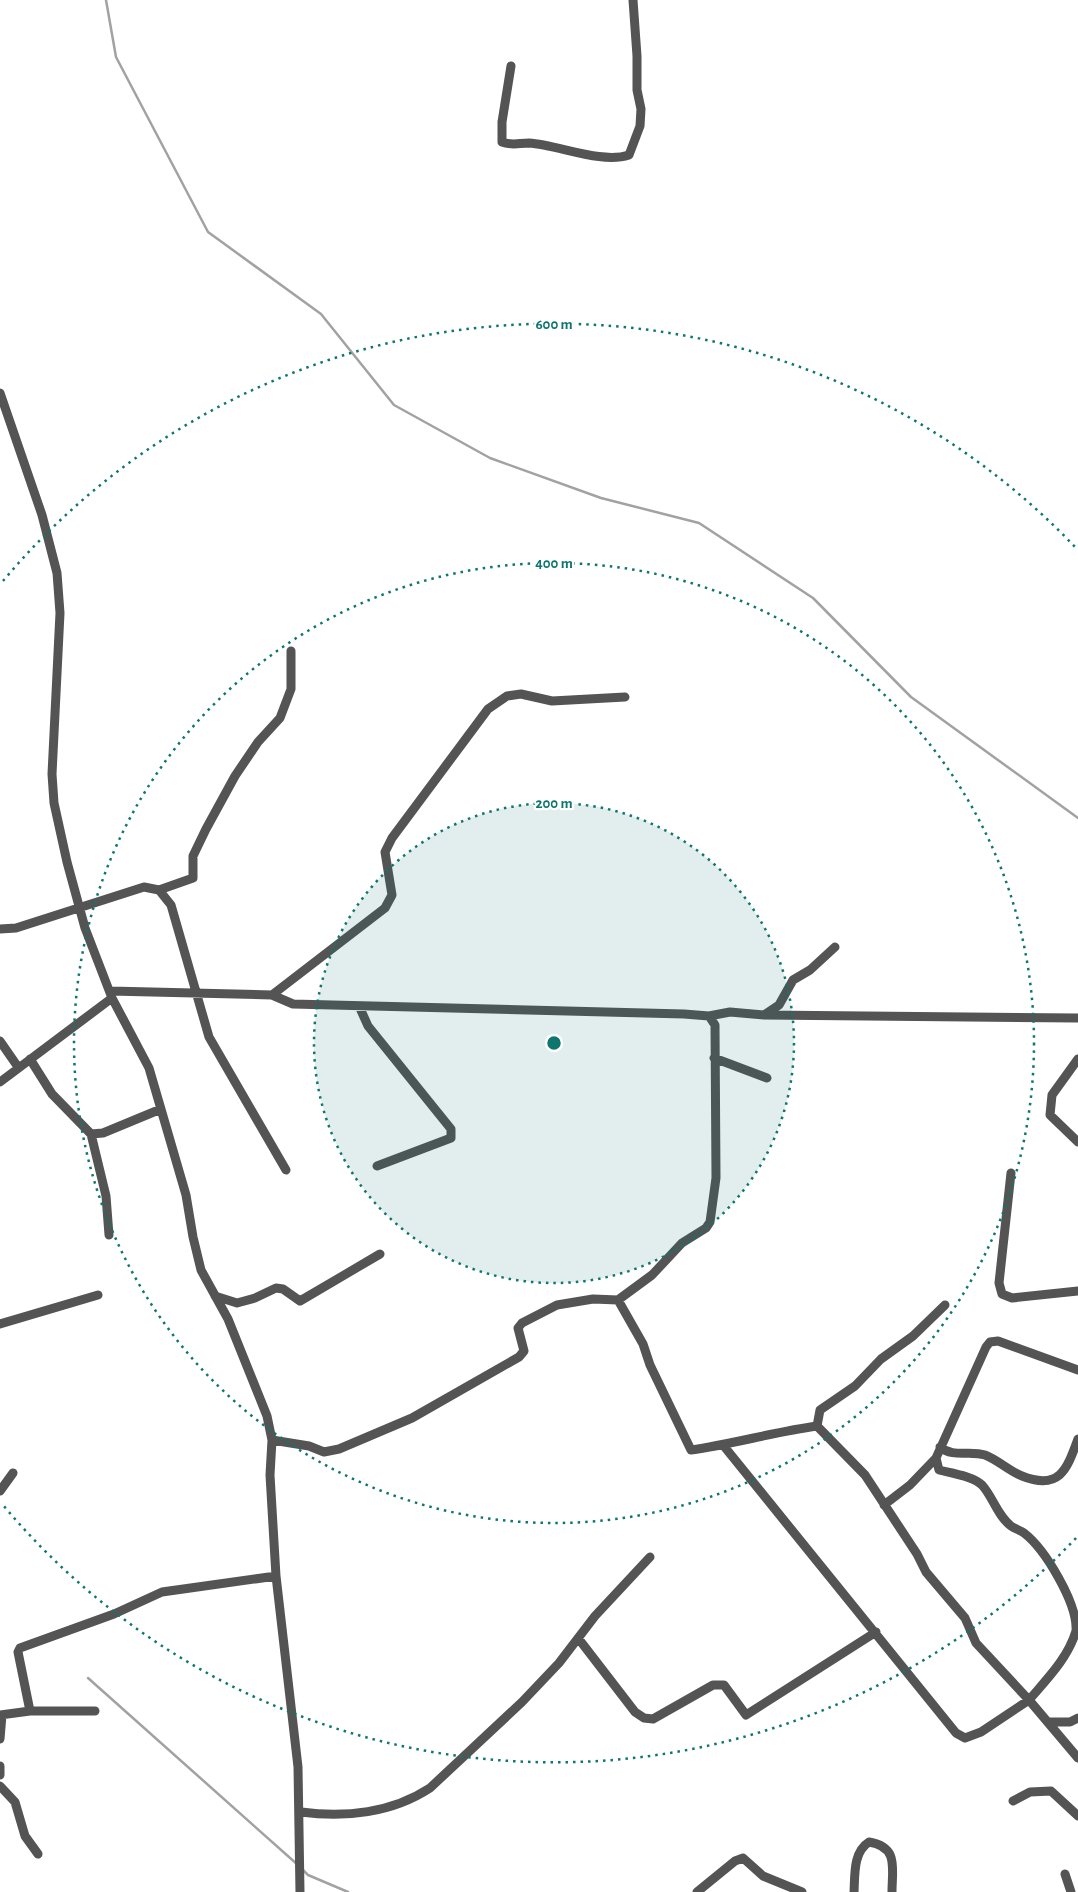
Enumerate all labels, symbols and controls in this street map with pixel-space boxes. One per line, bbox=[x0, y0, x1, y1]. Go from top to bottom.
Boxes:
text: 600 m bbox=[535, 317, 573, 332]
text: 400 m bbox=[535, 556, 573, 571]
text: 200 m bbox=[535, 796, 573, 811]
centre of rings bbox=[545, 1034, 563, 1052]

